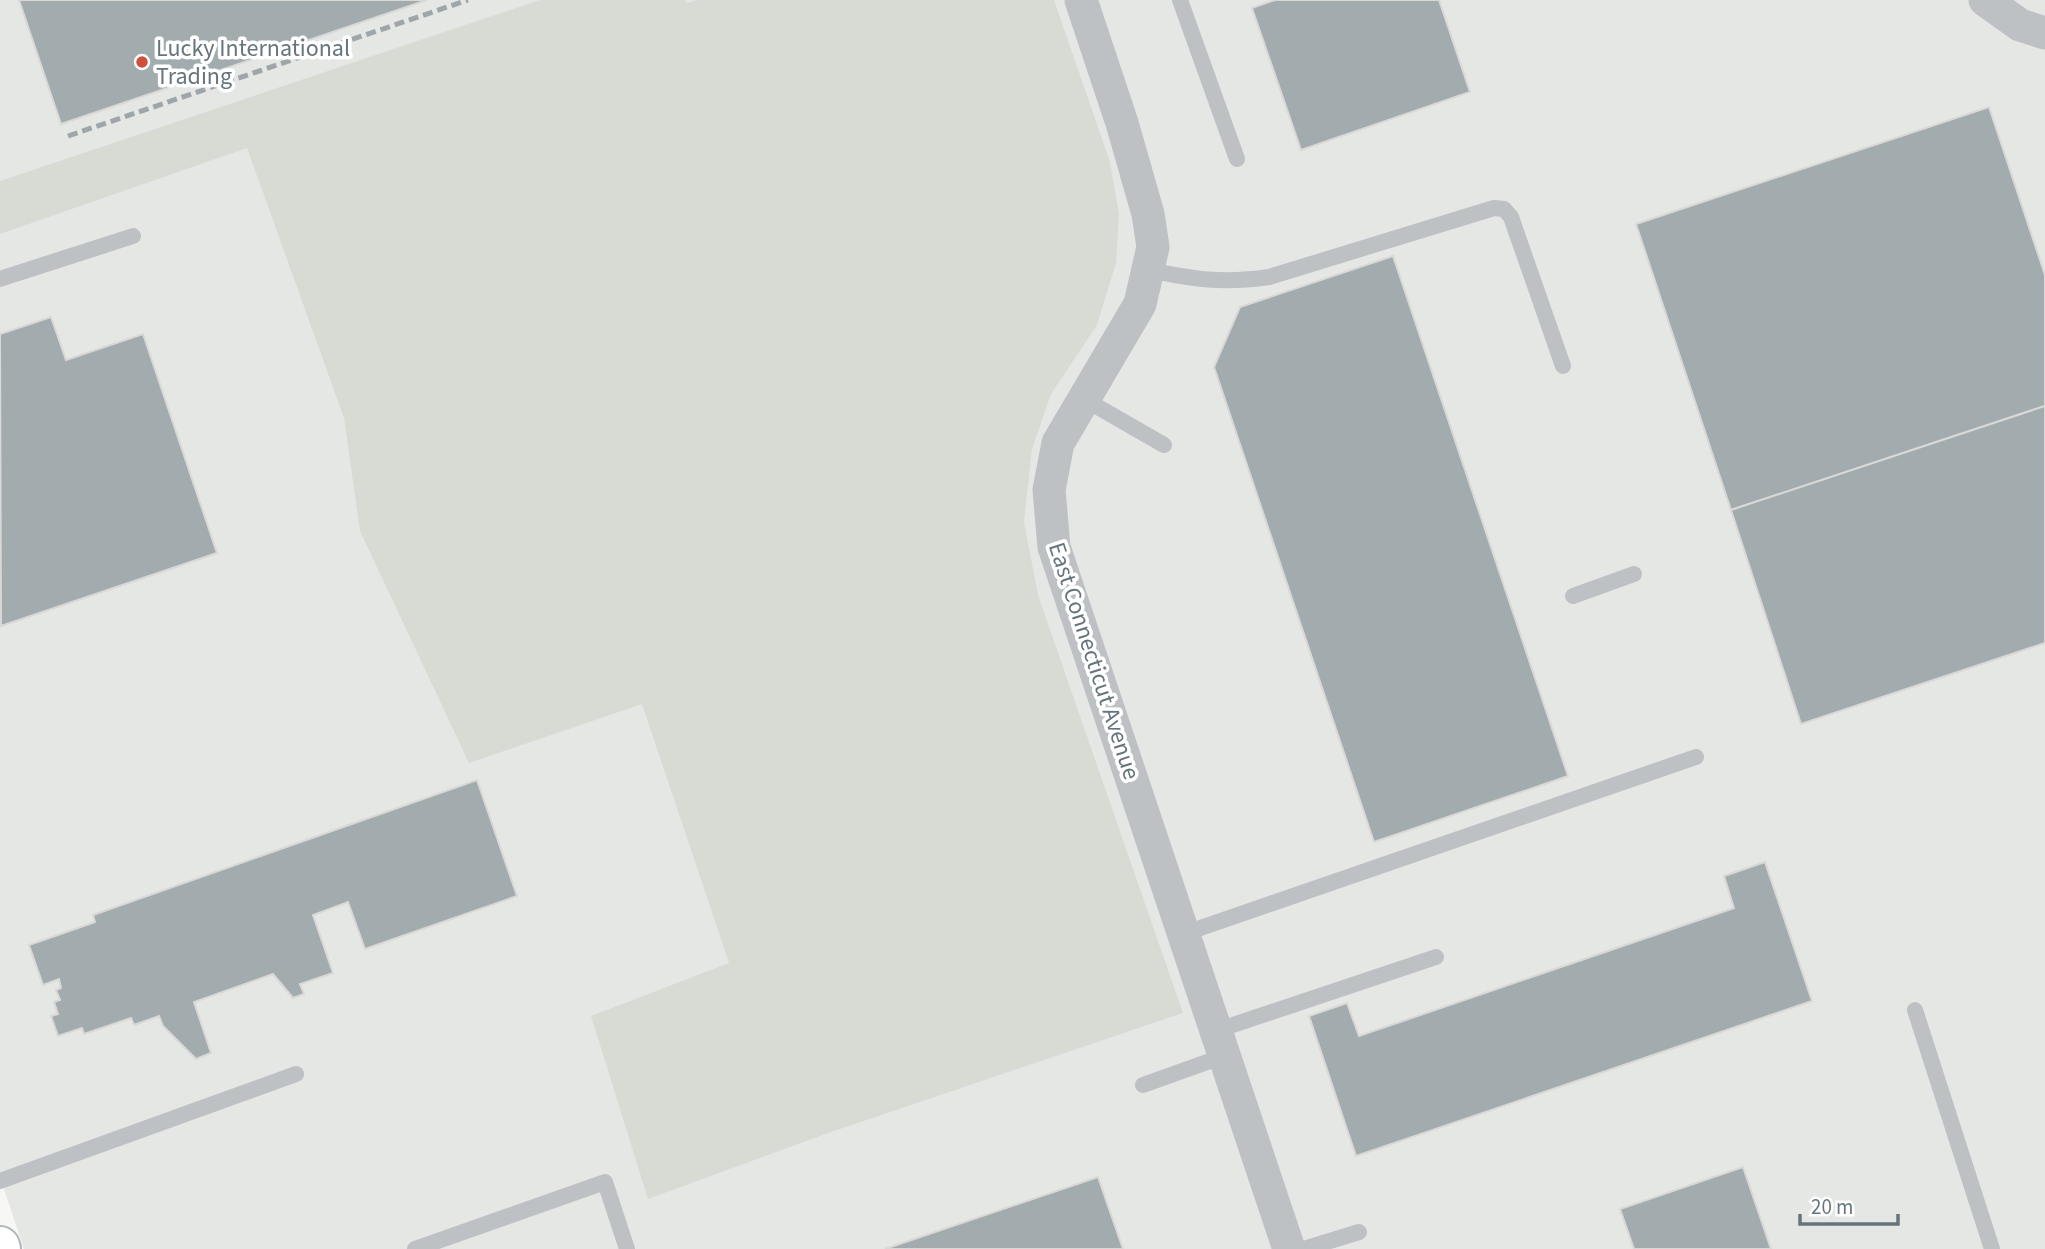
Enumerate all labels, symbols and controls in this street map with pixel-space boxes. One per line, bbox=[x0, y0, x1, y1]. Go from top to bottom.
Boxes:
place label: Lucky International Trading bbox=[156, 31, 350, 94]
marker: Lucky International Trading bbox=[134, 54, 150, 70]
street label: East Connecticut Avenue bbox=[1039, 538, 1149, 784]
scale bar bbox=[1800, 1182, 1898, 1226]
text: 20 m bbox=[1811, 1192, 1853, 1222]

